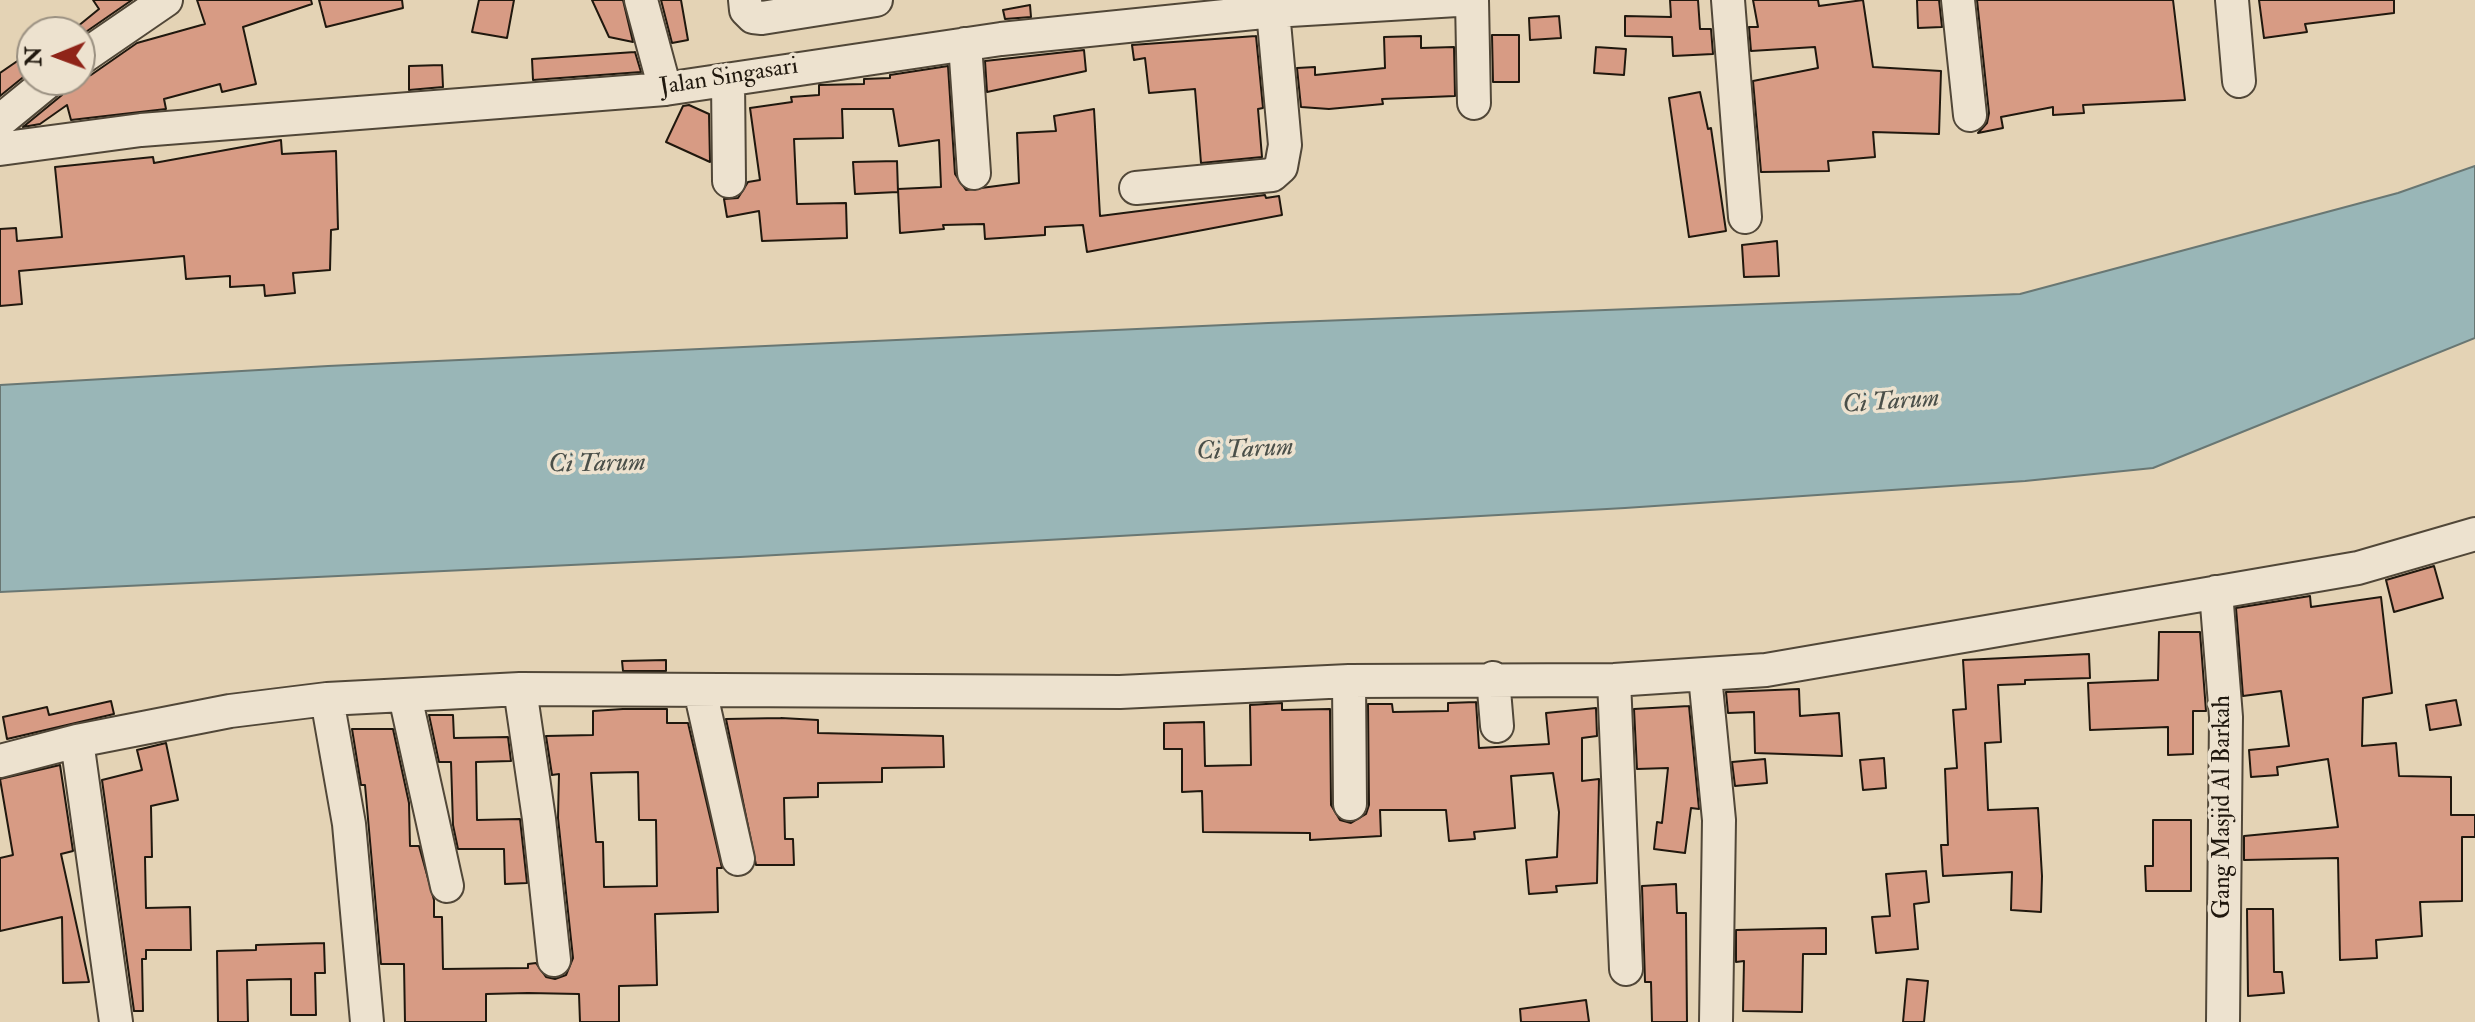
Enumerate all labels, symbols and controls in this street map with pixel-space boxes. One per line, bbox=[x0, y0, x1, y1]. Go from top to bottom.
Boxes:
north arrow bbox=[16, 16, 96, 96]
text: N bbox=[20, 46, 48, 66]
street label: Jalan Singasari bbox=[658, 53, 800, 103]
water label: Ci Tarum bbox=[1841, 384, 1941, 422]
water label: Ci Tarum bbox=[1196, 433, 1294, 469]
water label: Ci Tarum bbox=[548, 449, 646, 481]
street label: Gang Masjid Al Barkah bbox=[2210, 695, 2238, 919]

